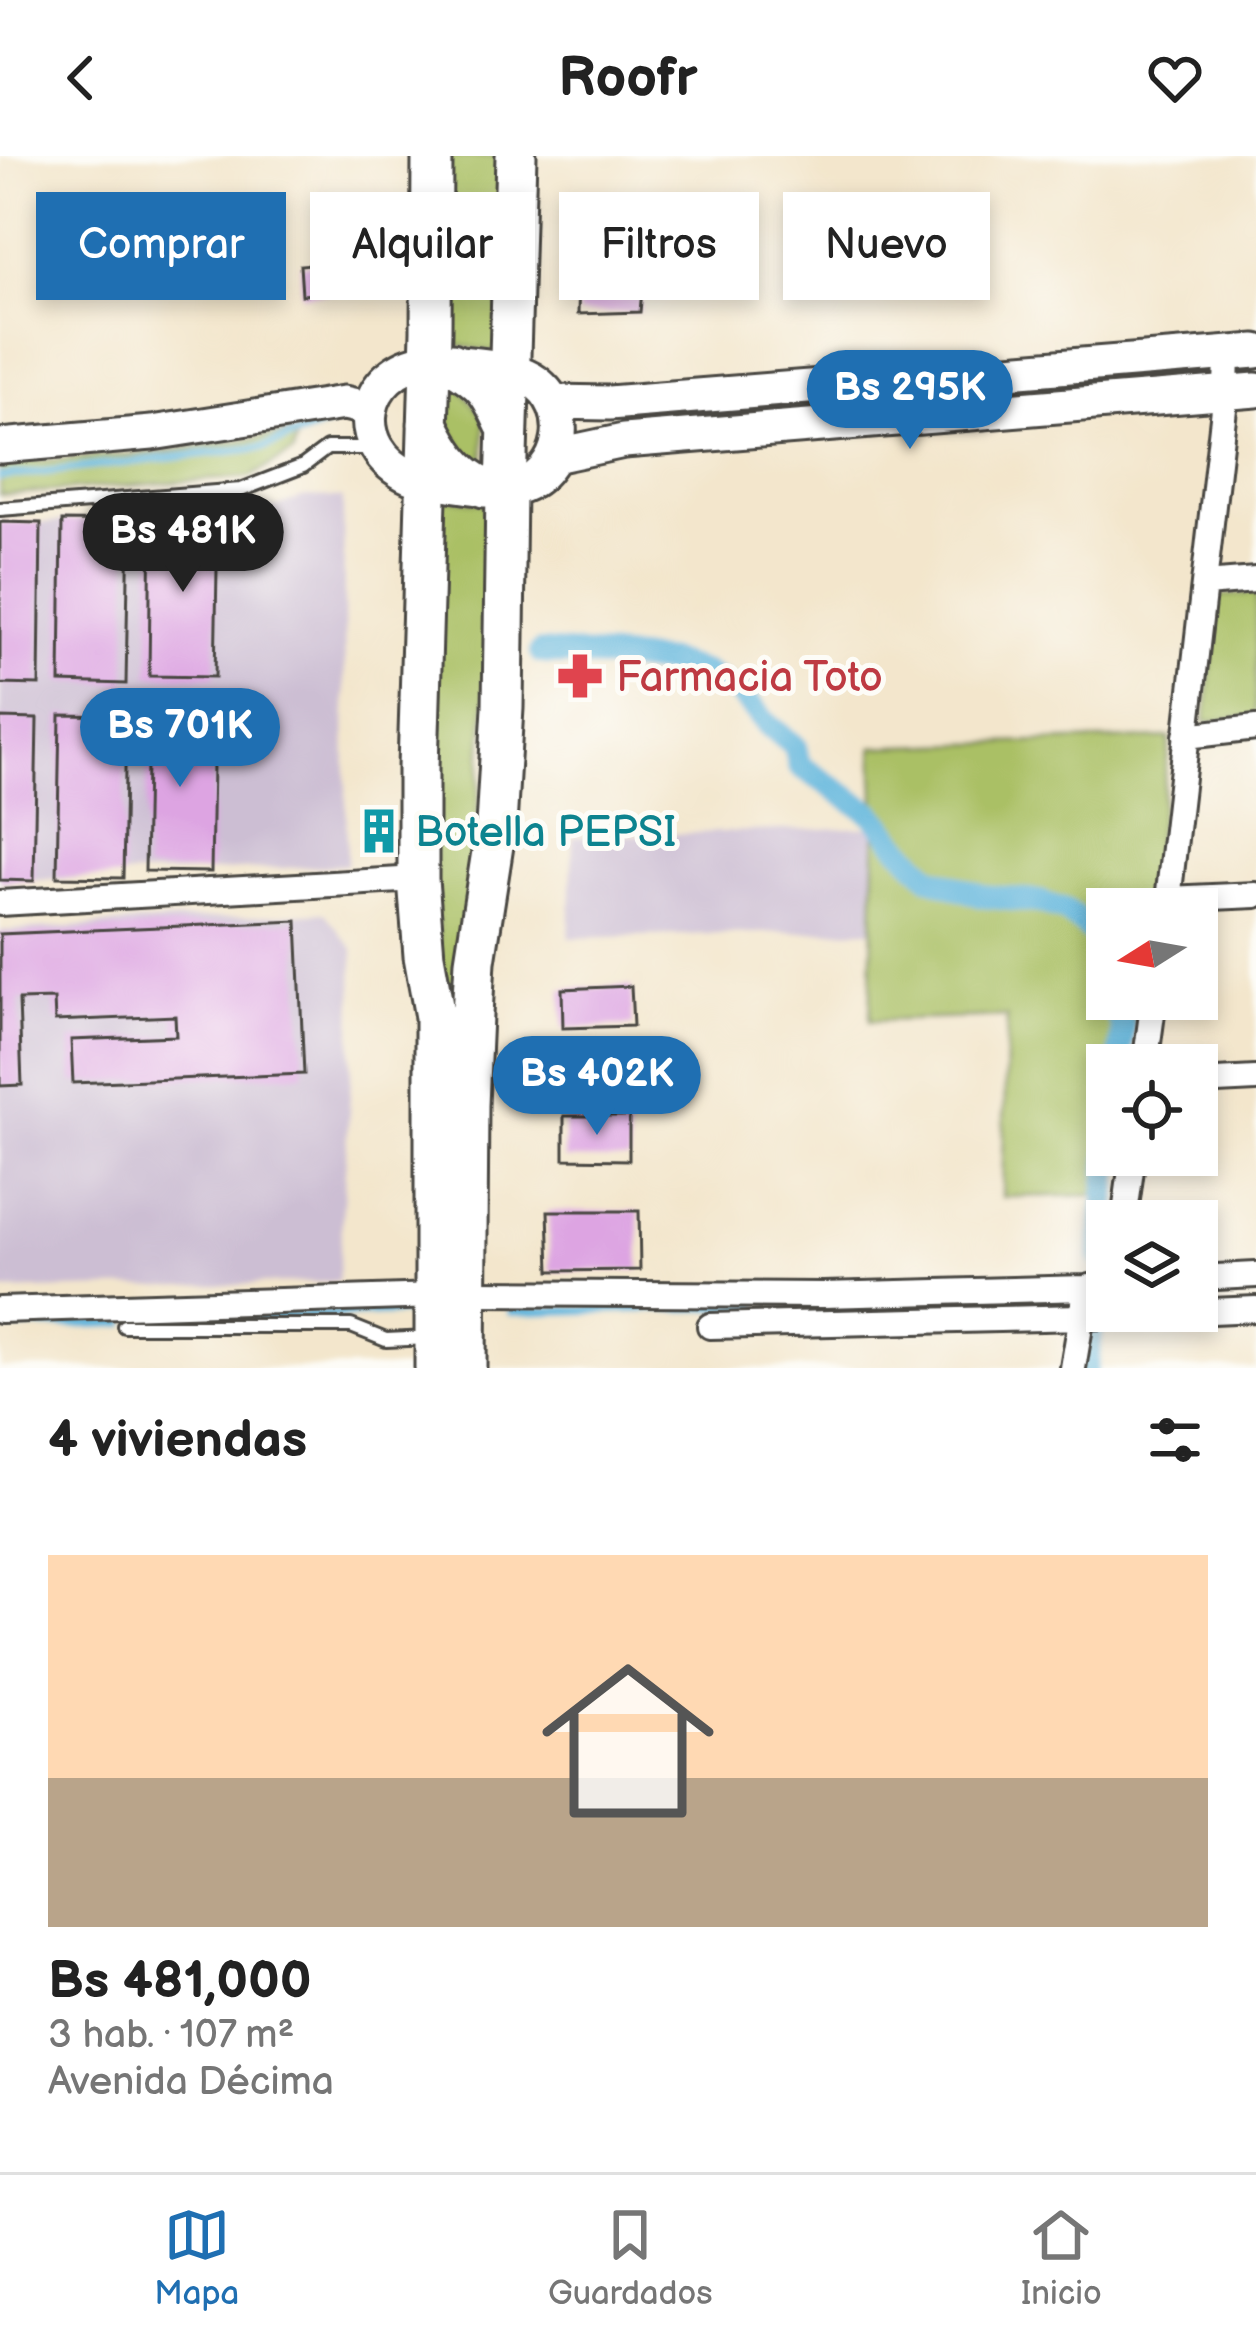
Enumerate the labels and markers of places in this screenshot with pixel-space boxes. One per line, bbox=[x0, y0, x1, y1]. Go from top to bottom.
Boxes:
pin: Bs 295K bbox=[799, 350, 1021, 452]
pin: Bs 481K bbox=[72, 493, 294, 595]
pharmacy icon: Farmacia Toto bbox=[555, 651, 605, 701]
place label: Farmacia Toto bbox=[616, 653, 883, 704]
pin: Bs 701K bbox=[69, 688, 291, 790]
building icon: Botella PEPSI bbox=[354, 806, 404, 856]
place label: Botella PEPSI bbox=[415, 808, 676, 859]
pin: Bs 402K bbox=[486, 1036, 708, 1138]

